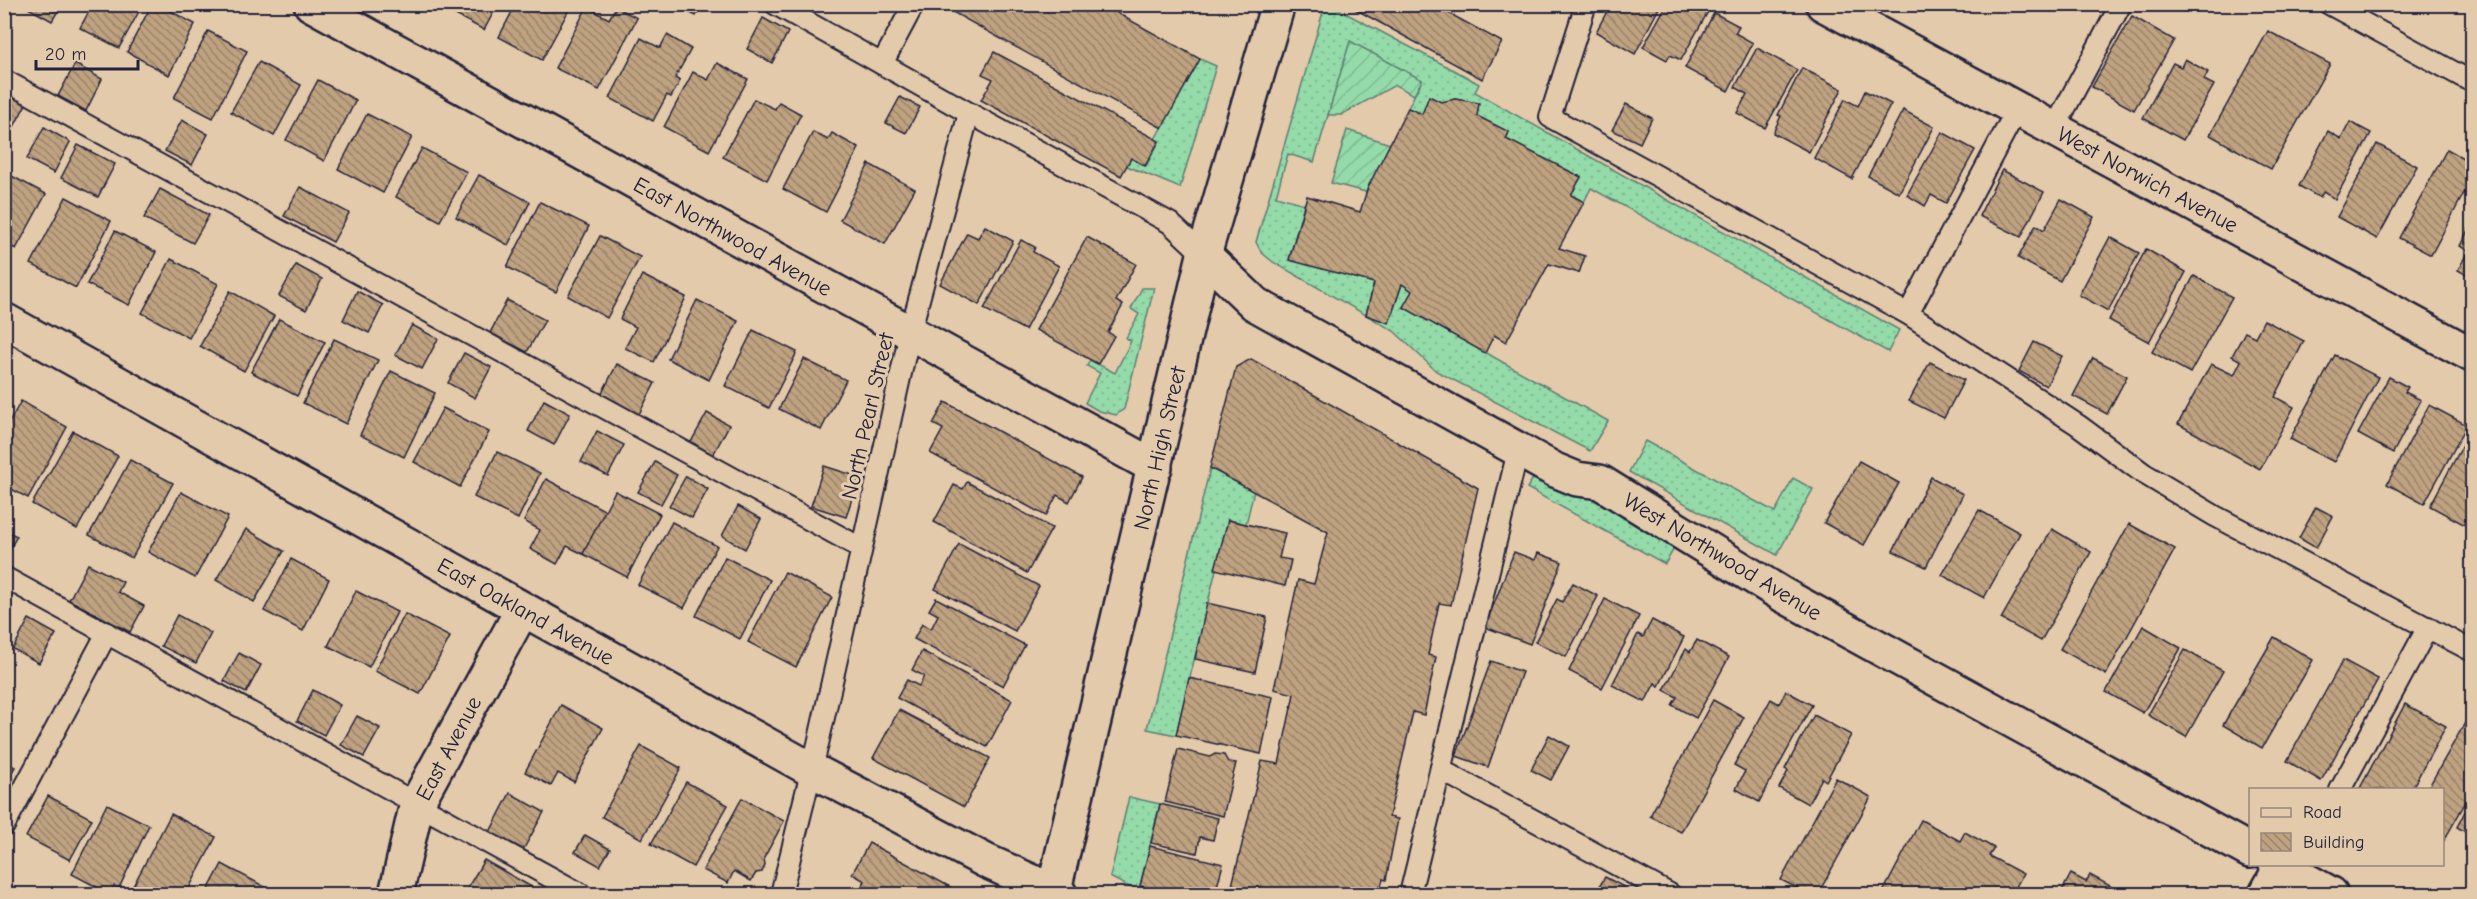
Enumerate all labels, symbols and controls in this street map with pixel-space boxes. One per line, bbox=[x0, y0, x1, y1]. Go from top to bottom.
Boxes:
scale bar bbox=[36, 33, 138, 71]
text: 20 m bbox=[45, 44, 86, 65]
street label: West Norwich Avenue bbox=[2053, 121, 2242, 239]
street label: East Northwood Avenue bbox=[629, 172, 836, 302]
street label: North Pearl Street bbox=[836, 330, 900, 502]
street label: North High Street bbox=[1129, 363, 1192, 533]
street label: West Northwood Avenue bbox=[1619, 487, 1826, 626]
street label: East Oakland Avenue bbox=[433, 553, 618, 671]
street label: East Avenue bbox=[411, 692, 487, 805]
legend bbox=[2249, 788, 2444, 866]
text: Road bbox=[2303, 802, 2342, 823]
text: Building bbox=[2303, 832, 2365, 853]

